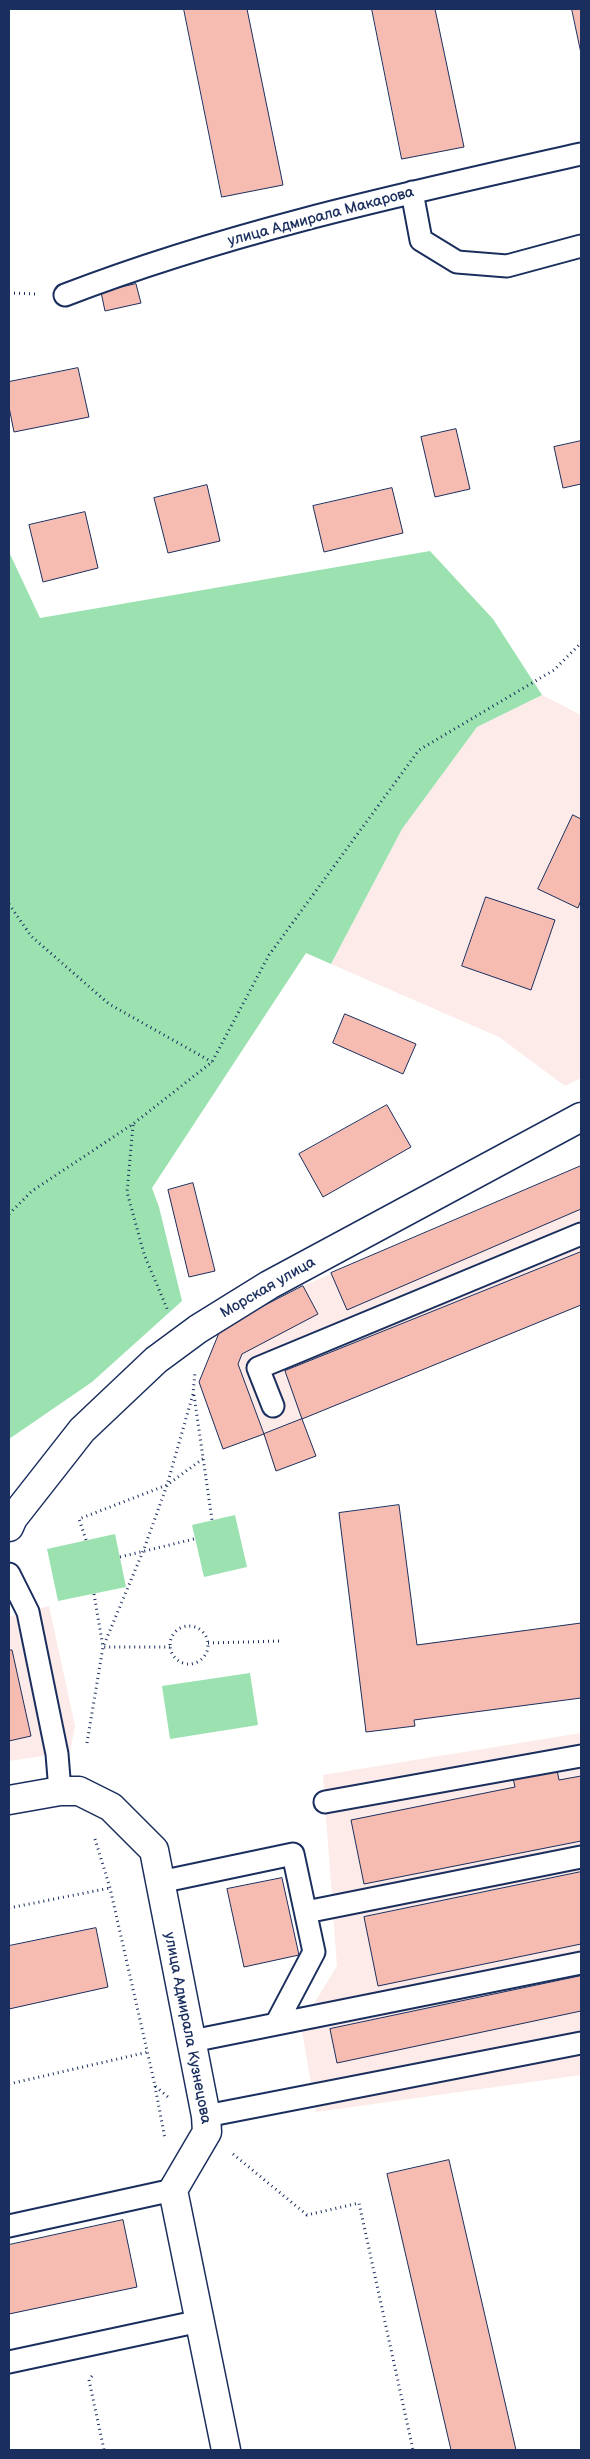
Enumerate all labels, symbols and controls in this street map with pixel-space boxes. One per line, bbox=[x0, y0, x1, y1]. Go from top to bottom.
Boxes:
street label: улица Адмирала Макарова bbox=[226, 183, 416, 251]
street label: Морская улица bbox=[217, 1254, 319, 1322]
street label: улица Адмирала Кузнецова bbox=[160, 1931, 214, 2125]

